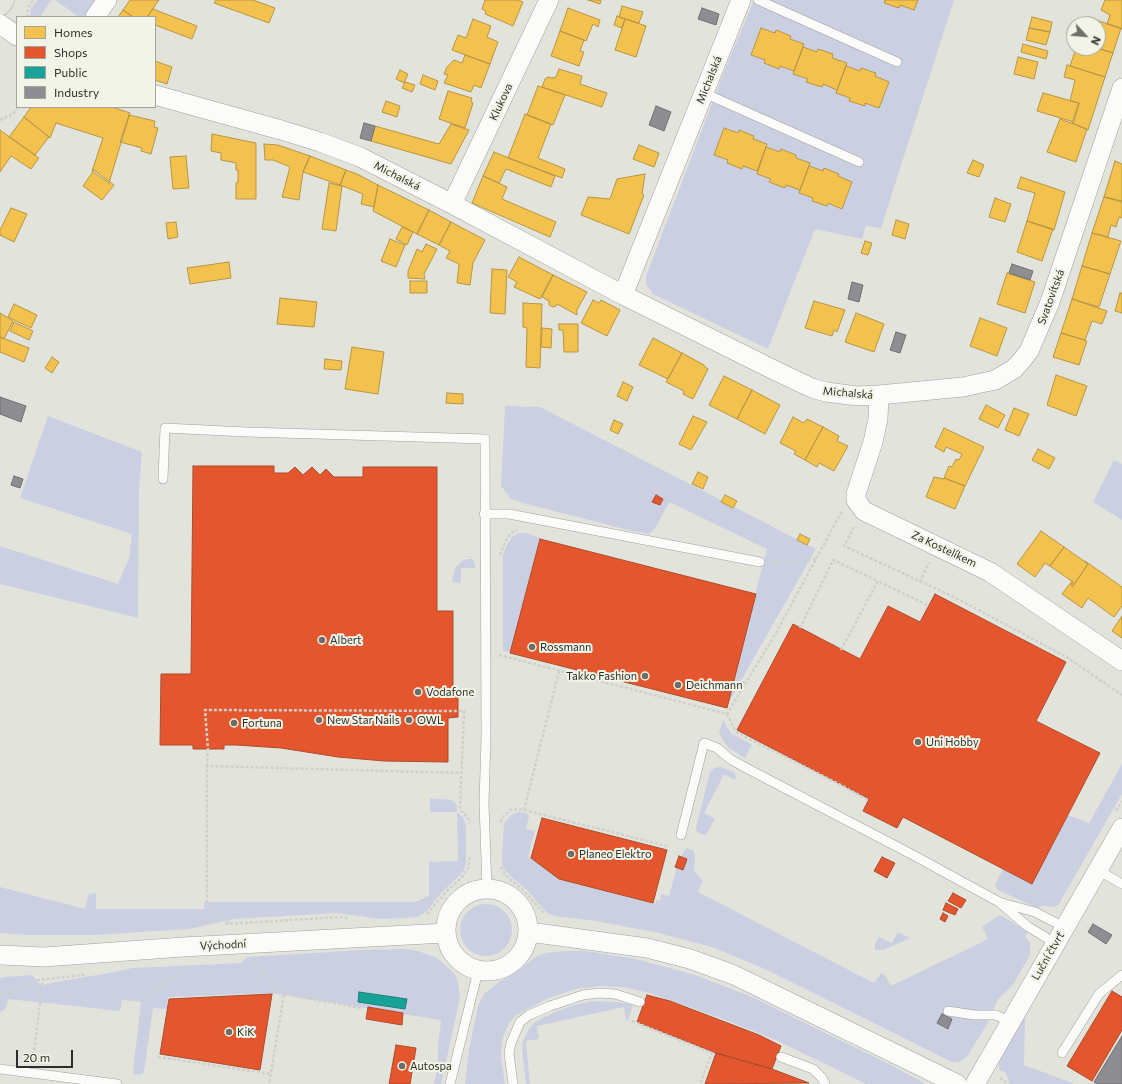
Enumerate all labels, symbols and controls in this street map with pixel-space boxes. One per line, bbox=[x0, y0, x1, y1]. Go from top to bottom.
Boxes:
legend bbox=[16, 16, 156, 108]
north arrow bbox=[1066, 16, 1106, 56]
text: Homes bbox=[54, 25, 92, 39]
text: N bbox=[1089, 34, 1104, 48]
text: Shops bbox=[54, 45, 88, 59]
street label: Michalská bbox=[693, 54, 725, 106]
text: Public bbox=[54, 65, 87, 79]
street label: Klukova bbox=[487, 81, 515, 123]
text: Industry bbox=[54, 85, 99, 99]
street label: Michalská bbox=[372, 159, 422, 193]
street label: Svatovítská bbox=[1035, 268, 1067, 326]
street label: Michalská bbox=[822, 384, 874, 402]
street label: Za Kostelíkem bbox=[909, 528, 979, 570]
place label: Albert bbox=[330, 633, 362, 647]
marker: Albert bbox=[317, 635, 327, 645]
place label: Rossmann bbox=[540, 640, 591, 654]
marker: Rossmann bbox=[527, 642, 537, 652]
place label: Takko Fashion bbox=[566, 669, 637, 683]
marker: Takko Fashion bbox=[640, 671, 650, 681]
place label: Deichmann bbox=[686, 678, 742, 692]
marker: Deichmann bbox=[673, 680, 683, 690]
place label: Vodafone bbox=[426, 685, 474, 699]
marker: Vodafone bbox=[413, 687, 423, 697]
place label: New Star Nails bbox=[327, 713, 400, 727]
place label: OWL bbox=[417, 713, 443, 727]
marker: New Star Nails bbox=[314, 715, 324, 725]
marker: OWL bbox=[404, 715, 414, 725]
place label: Fortuna bbox=[242, 716, 282, 730]
marker: Fortuna bbox=[229, 718, 239, 728]
place label: Uni Hobby bbox=[926, 735, 979, 749]
marker: Uni Hobby bbox=[913, 737, 923, 747]
place label: Planeo Elektro bbox=[579, 847, 652, 861]
marker: Planeo Elektro bbox=[566, 849, 576, 859]
street label: Luční čtvrť bbox=[1029, 929, 1067, 983]
street label: Východní bbox=[199, 937, 247, 953]
place label: KiK bbox=[237, 1025, 255, 1039]
marker: KiK bbox=[224, 1027, 234, 1037]
scale bar bbox=[18, 1042, 75, 1068]
text: 20 m bbox=[23, 1050, 50, 1064]
place label: Autospa bbox=[410, 1059, 452, 1073]
marker: Autospa bbox=[397, 1061, 407, 1071]

